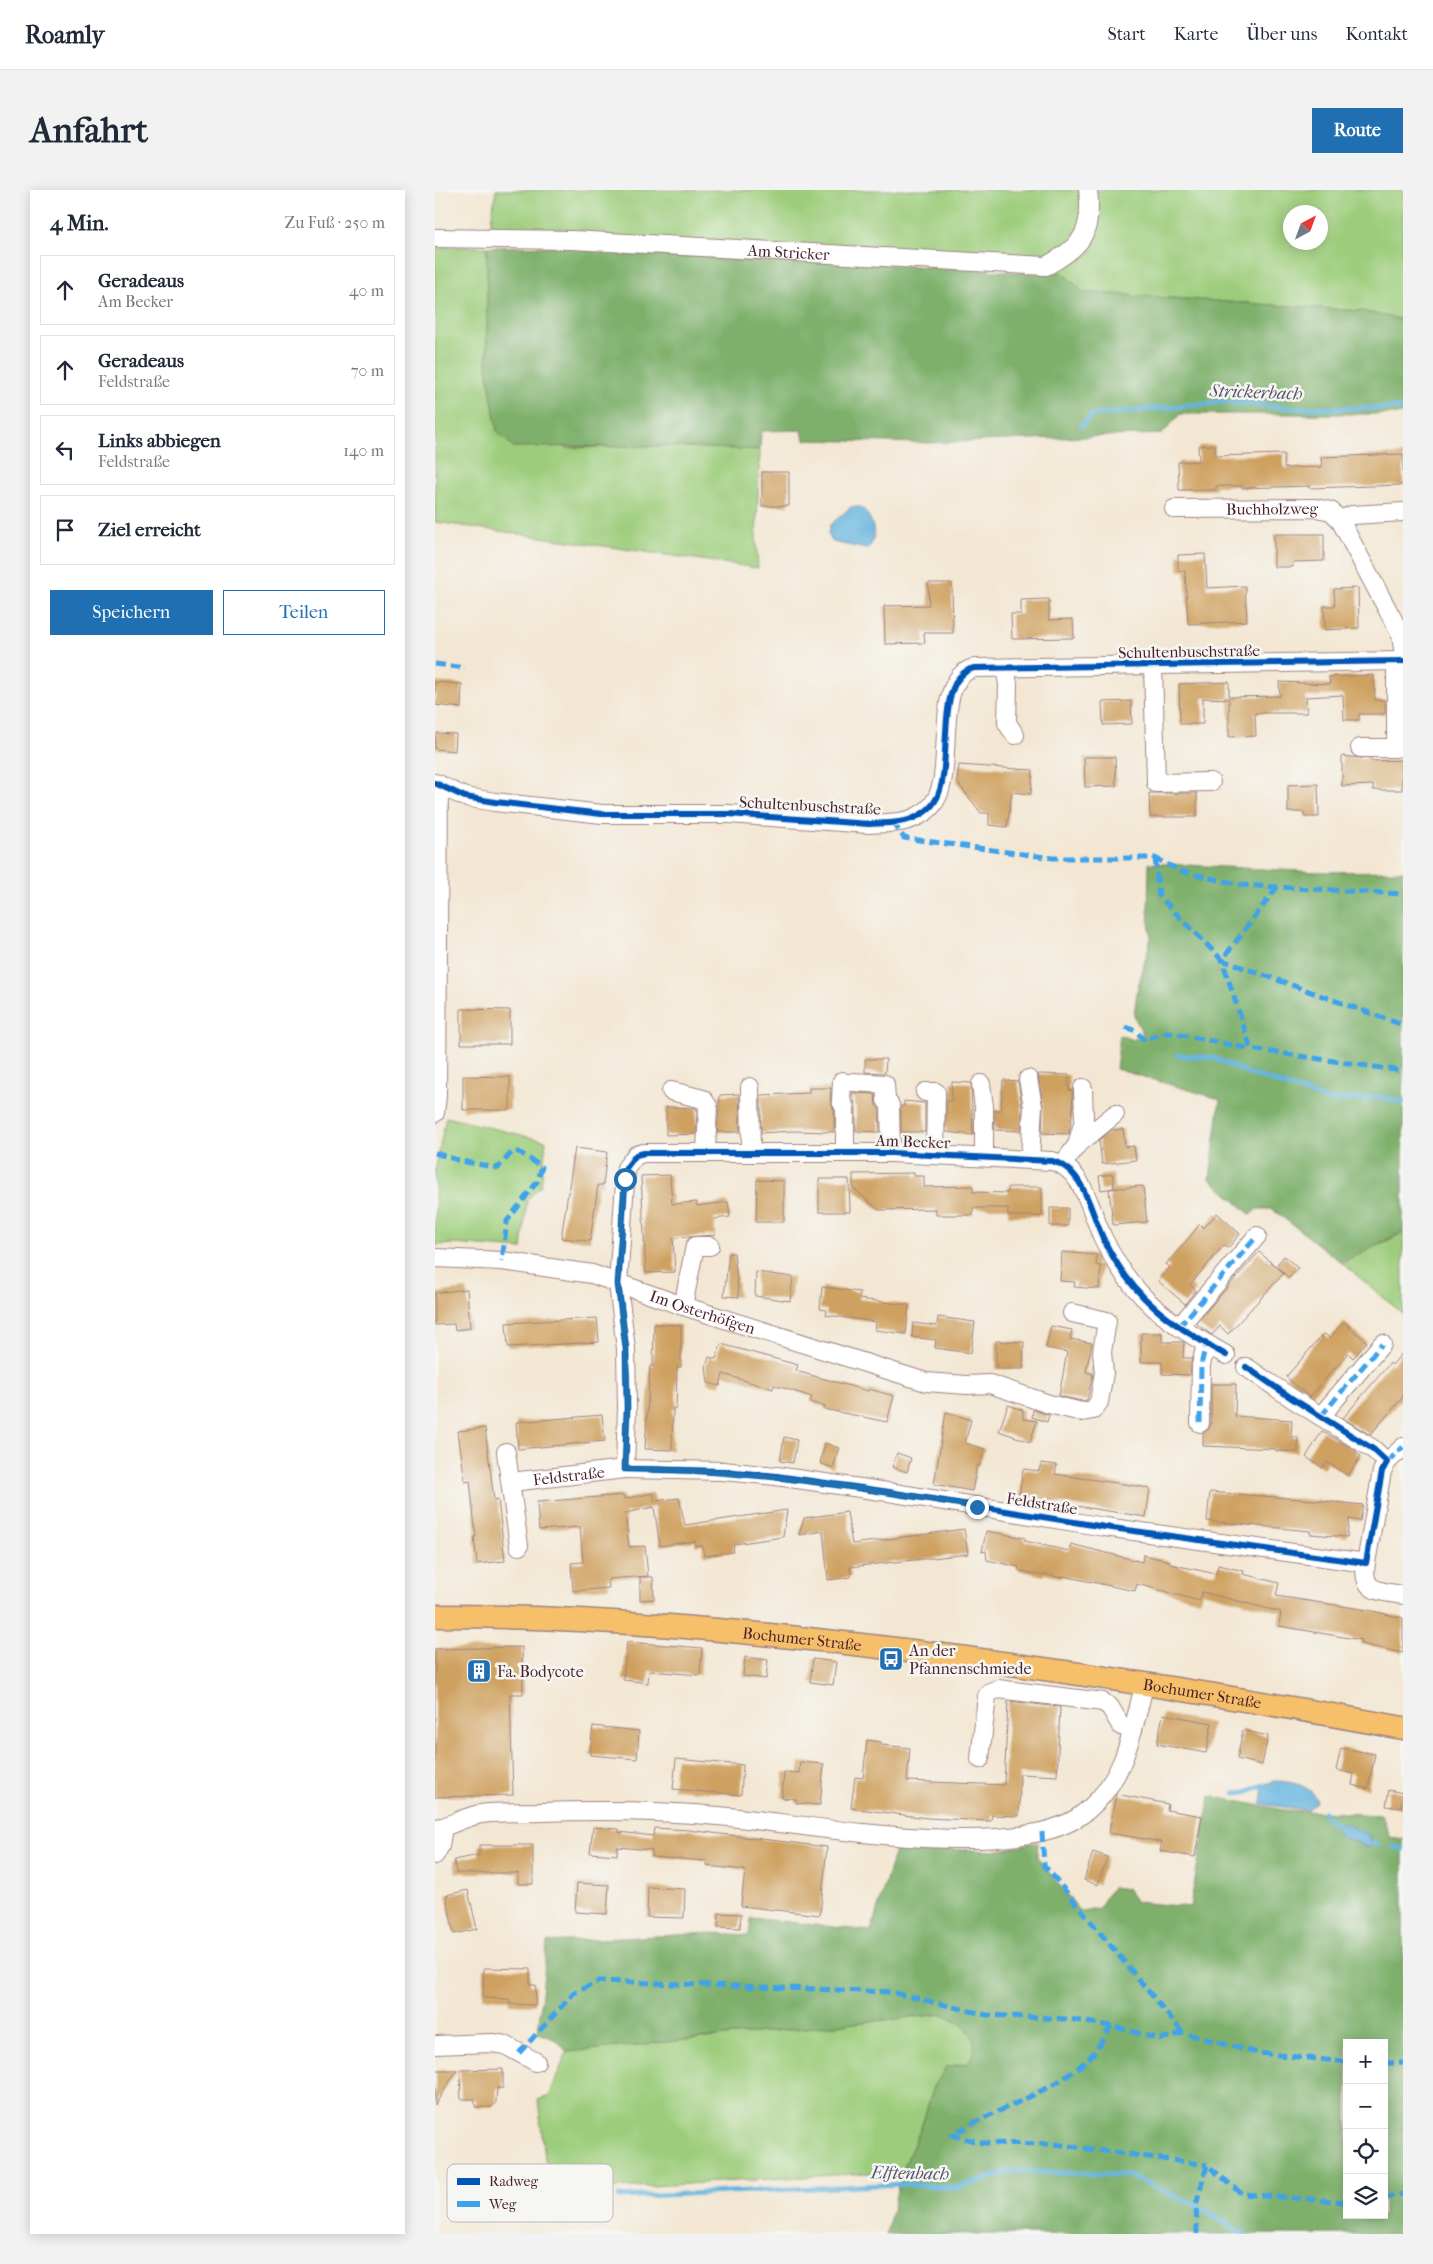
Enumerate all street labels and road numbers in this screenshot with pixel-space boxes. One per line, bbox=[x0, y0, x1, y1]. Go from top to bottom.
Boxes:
street label: Am Stricker bbox=[746, 241, 830, 264]
street label: Buchholzweg bbox=[1226, 499, 1318, 519]
street label: Schultenbuschstraße bbox=[1118, 641, 1260, 662]
street label: Schultenbuschstraße bbox=[739, 792, 881, 819]
street label: Am Becker bbox=[874, 1131, 951, 1152]
street label: Im Osterhöfgen bbox=[647, 1286, 758, 1338]
street label: Feldstraße bbox=[532, 1462, 606, 1489]
street label: Feldstraße bbox=[1005, 1488, 1079, 1519]
street label: Bochumer Straße bbox=[742, 1623, 863, 1655]
street label: Bochumer Straße bbox=[1142, 1675, 1263, 1713]

